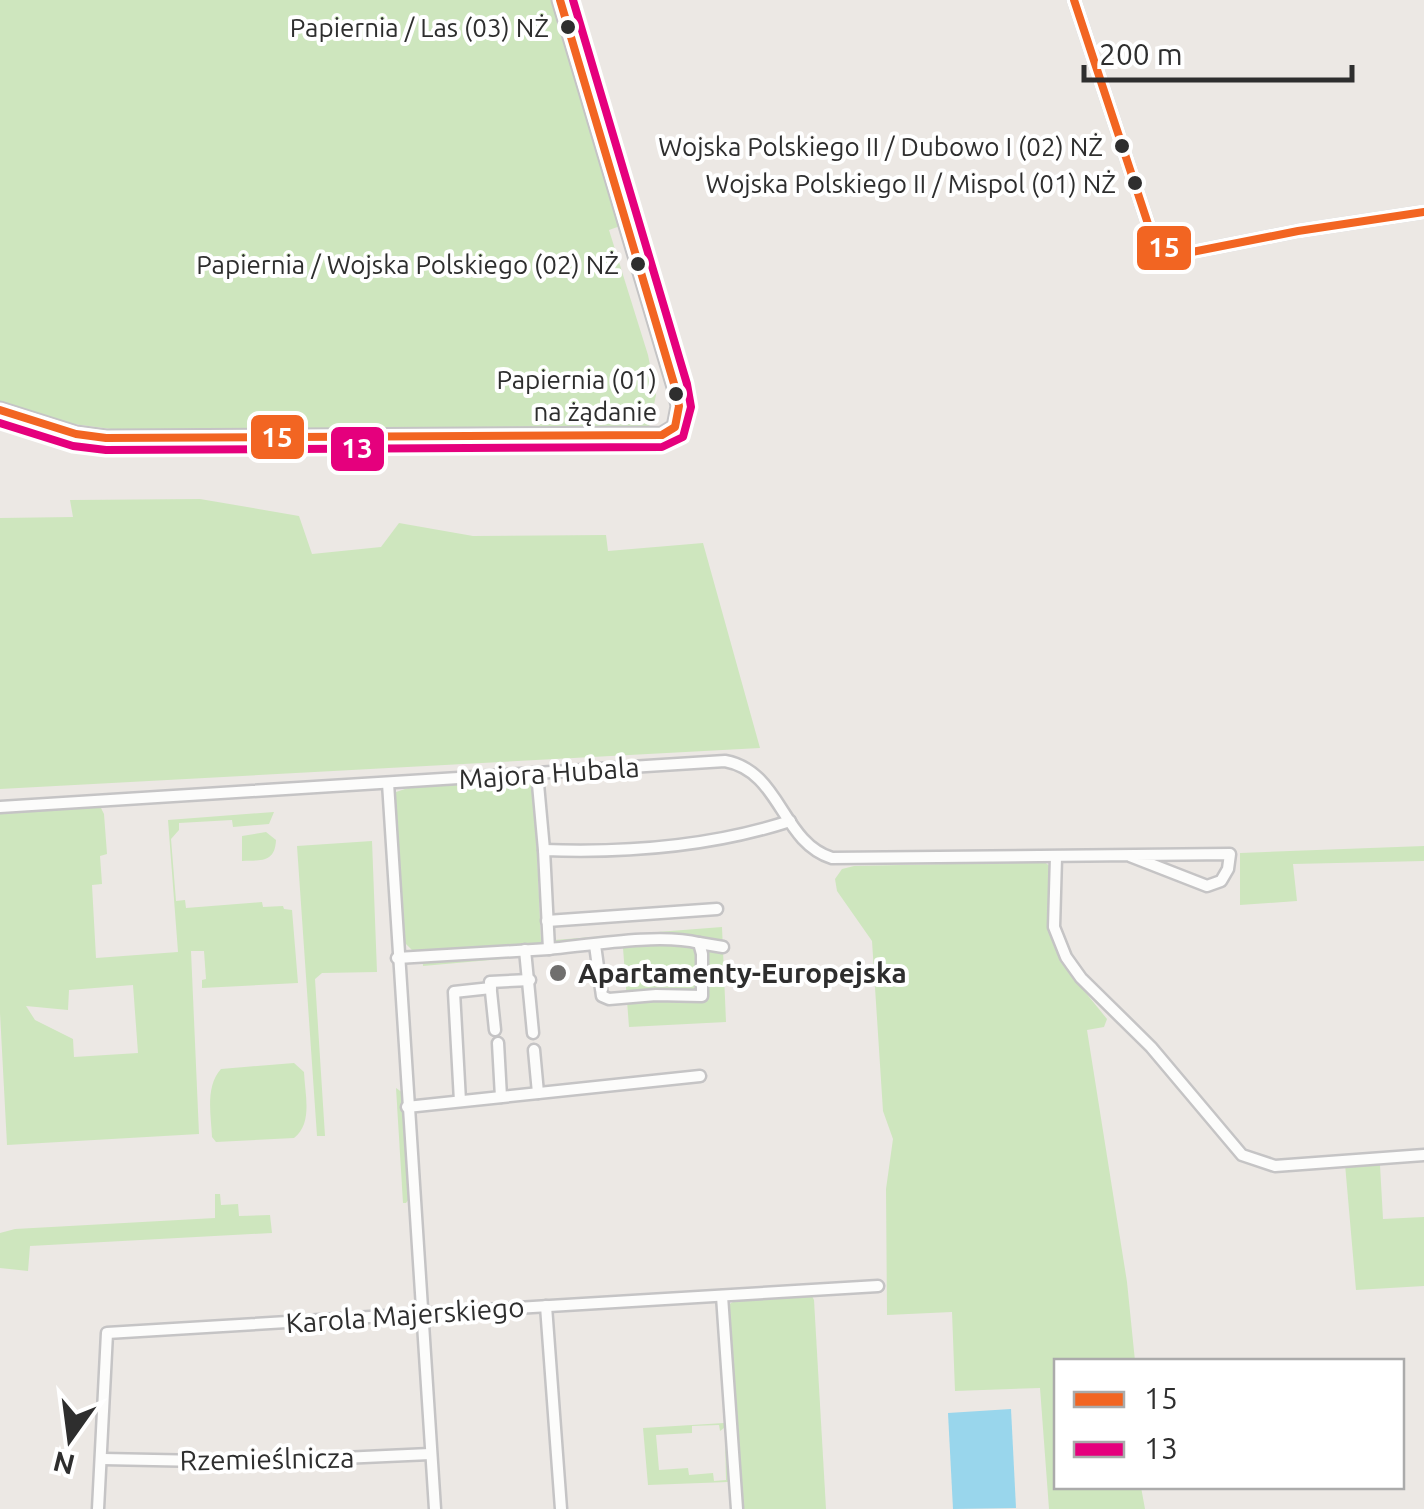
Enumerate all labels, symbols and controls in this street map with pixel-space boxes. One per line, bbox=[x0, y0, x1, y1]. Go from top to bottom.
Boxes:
place label: Papiernia / Las (03) NŻ bbox=[290, 13, 549, 42]
marker: Papiernia / Las (03) NŻ bbox=[558, 17, 578, 37]
scale bar bbox=[1084, 20, 1352, 82]
text: 200 m bbox=[1099, 37, 1183, 71]
place label: Wojska Polskiego II / Dubowo I (02) NŻ bbox=[658, 132, 1103, 161]
marker: Wojska Polskiego II / Dubowo I (02) NŻ bbox=[1112, 136, 1132, 156]
place label: Wojska Polskiego II / Mispol (01) NŻ bbox=[706, 169, 1116, 198]
marker: Wojska Polskiego II / Mispol (01) NŻ bbox=[1125, 173, 1145, 193]
line badge: 15 bbox=[1135, 224, 1193, 272]
text: 15 bbox=[1148, 231, 1180, 262]
place label: Papiernia / Wojska Polskiego (02) NŻ bbox=[196, 250, 619, 279]
marker: Papiernia / Wojska Polskiego (02) NŻ bbox=[628, 254, 648, 274]
place label: Papiernia (01) na żądanie bbox=[496, 365, 657, 426]
marker: Papiernia (01) na żądanie bbox=[666, 384, 686, 404]
line badge: 15 bbox=[249, 413, 306, 461]
text: 15 bbox=[261, 421, 293, 452]
line badge: 13 bbox=[329, 425, 386, 473]
text: 13 bbox=[341, 432, 373, 463]
street label: Majora Hubala bbox=[457, 751, 641, 794]
place label: Apartamenty-Europejska bbox=[578, 957, 907, 988]
marker: Apartamenty-Europejska bbox=[547, 962, 569, 984]
street label: Karola Majerskiego bbox=[285, 1291, 525, 1338]
legend bbox=[1054, 1359, 1404, 1489]
text: 15 bbox=[1144, 1381, 1178, 1415]
north arrow bbox=[20, 1389, 120, 1489]
text: 13 bbox=[1144, 1431, 1178, 1465]
street label: Rzemieślnicza bbox=[179, 1441, 355, 1476]
text: N bbox=[50, 1446, 78, 1481]

